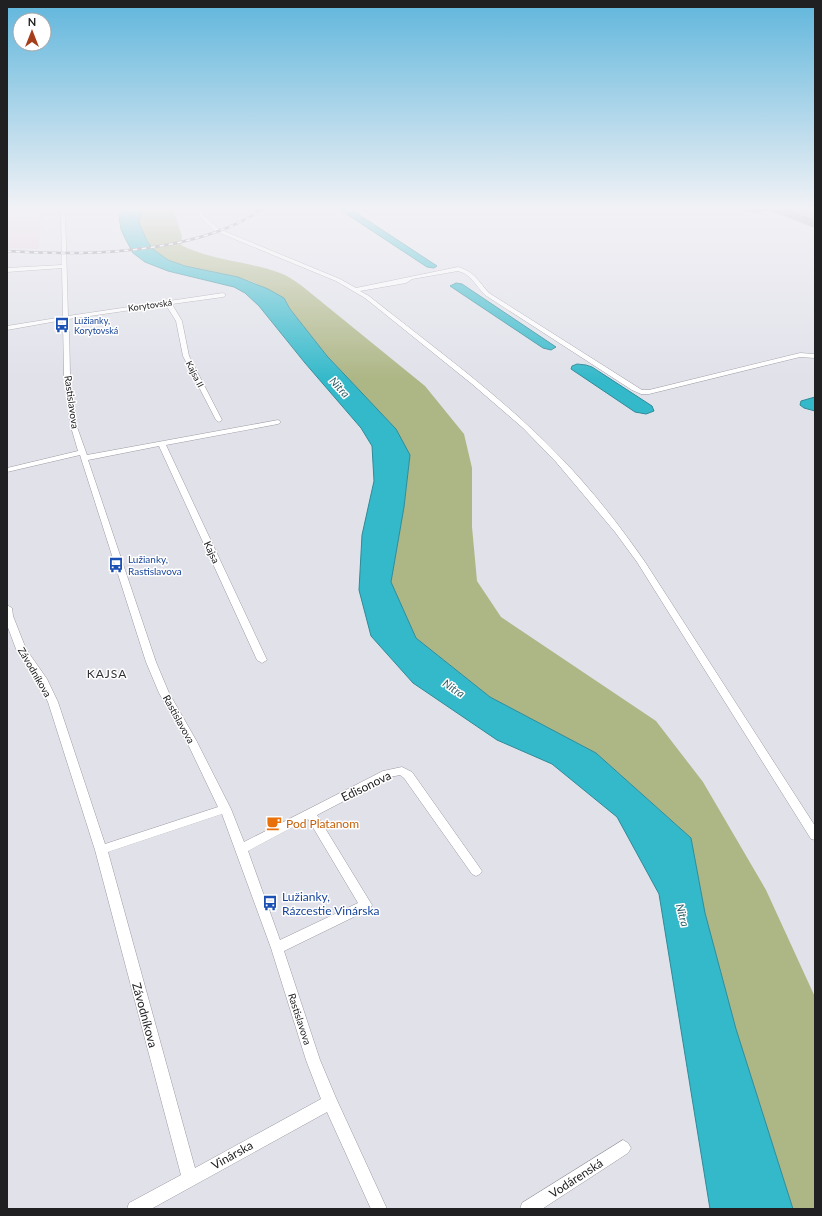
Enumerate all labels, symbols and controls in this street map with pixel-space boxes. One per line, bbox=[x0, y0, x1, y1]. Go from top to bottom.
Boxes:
north arrow bbox=[12, 12, 52, 52]
text: N bbox=[28, 15, 36, 28]
street label: Korytovská bbox=[127, 296, 173, 314]
place label: Lužianky, Korytovská bbox=[74, 315, 118, 336]
bus stop icon: Lužianky, Korytovská bbox=[53, 316, 71, 334]
street label: Kajsa II bbox=[184, 359, 206, 389]
water label: Nitra bbox=[327, 374, 353, 400]
street label: Rastislavova bbox=[62, 375, 82, 429]
street label: Kajsa bbox=[202, 539, 222, 565]
place label: Lužianky, Rastislavova bbox=[128, 553, 182, 577]
bus stop icon: Lužianky, Rastislavova bbox=[107, 556, 125, 574]
street label: Závodníkova bbox=[16, 645, 54, 699]
district label: KAJSA bbox=[87, 666, 127, 681]
water label: Nitra bbox=[441, 676, 468, 700]
street label: Rastislavova bbox=[161, 693, 197, 745]
street label: Edisonova bbox=[339, 767, 393, 804]
cafe icon: Pod Platanom bbox=[265, 814, 283, 832]
place label: Pod Platanom bbox=[286, 816, 359, 831]
place label: Lužianky, Rázcestie Vinárska bbox=[282, 889, 380, 918]
bus stop icon: Lužianky, Rázcestie Vinárska bbox=[261, 894, 279, 912]
water label: Nitra bbox=[674, 902, 692, 928]
street label: Závodníkova bbox=[129, 981, 161, 1049]
street label: Rastislavova bbox=[286, 992, 314, 1046]
street label: Vinárska bbox=[209, 1137, 255, 1173]
street label: Vodárenská bbox=[546, 1155, 606, 1201]

